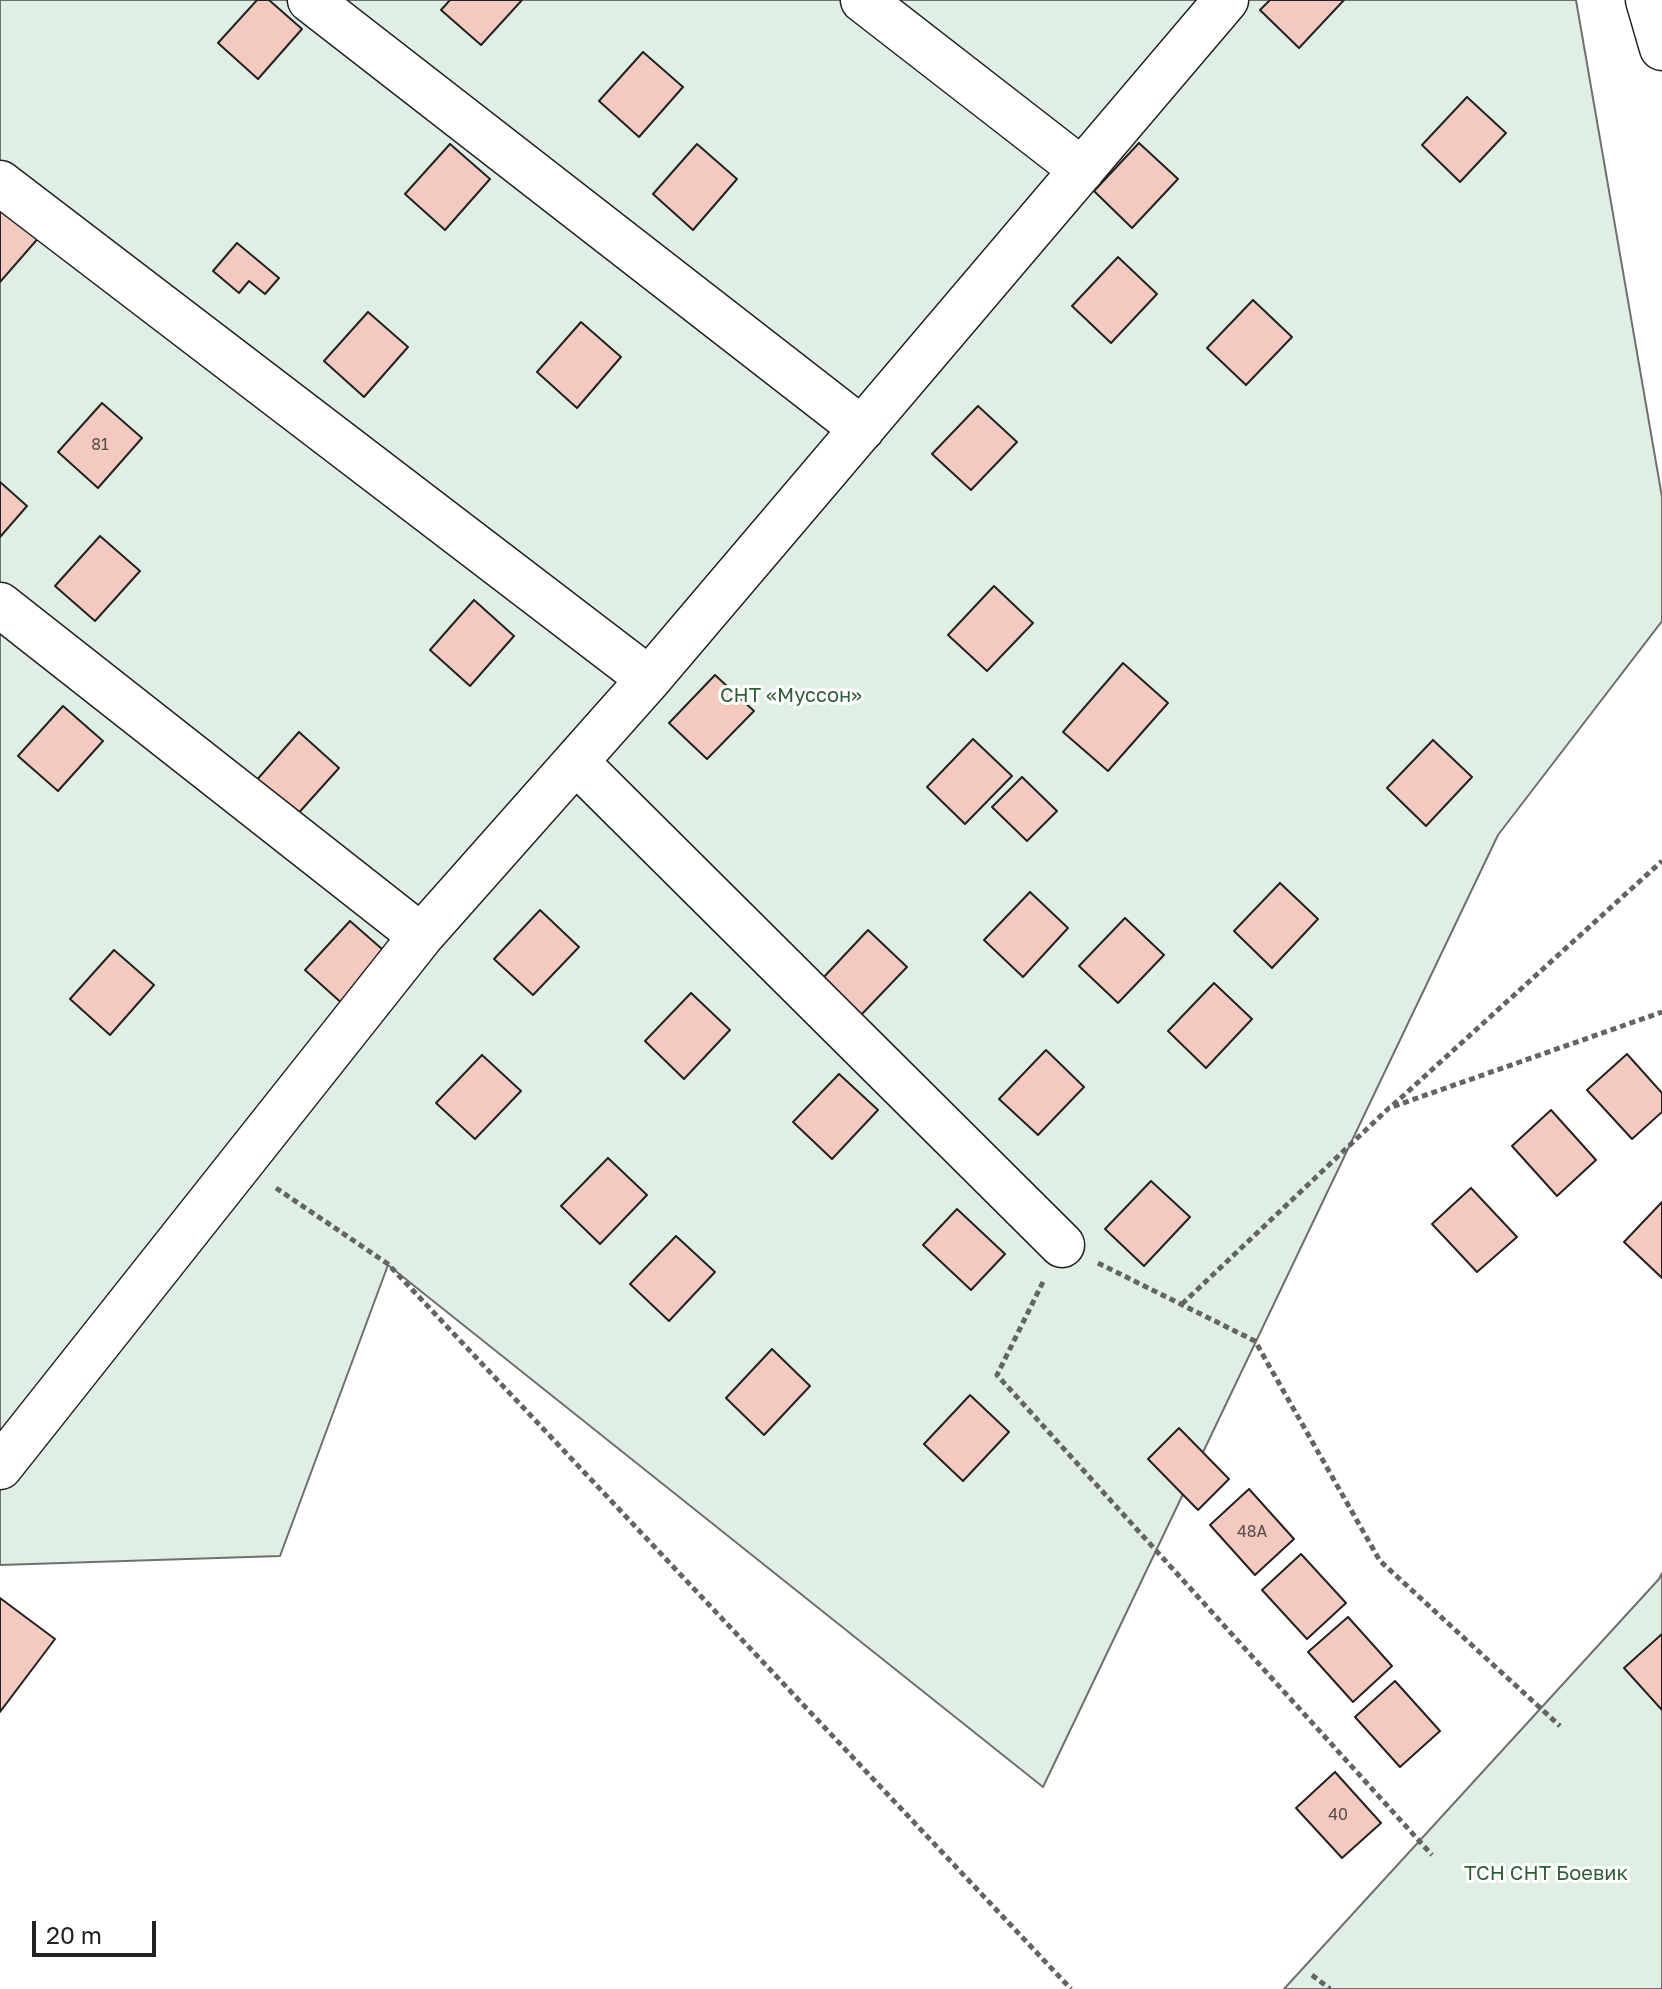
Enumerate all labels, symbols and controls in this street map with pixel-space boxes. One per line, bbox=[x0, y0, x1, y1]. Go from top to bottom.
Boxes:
house number: 81 bbox=[91, 435, 109, 455]
park label: СНТ «Муссон» bbox=[720, 684, 862, 708]
house number: 48А bbox=[1237, 1522, 1267, 1542]
house number: 40 bbox=[1328, 1805, 1348, 1825]
park label: ТСН СНТ Боевик bbox=[1464, 1862, 1628, 1886]
scale bar bbox=[36, 1905, 160, 1955]
text: 20 m bbox=[46, 1920, 102, 1949]

